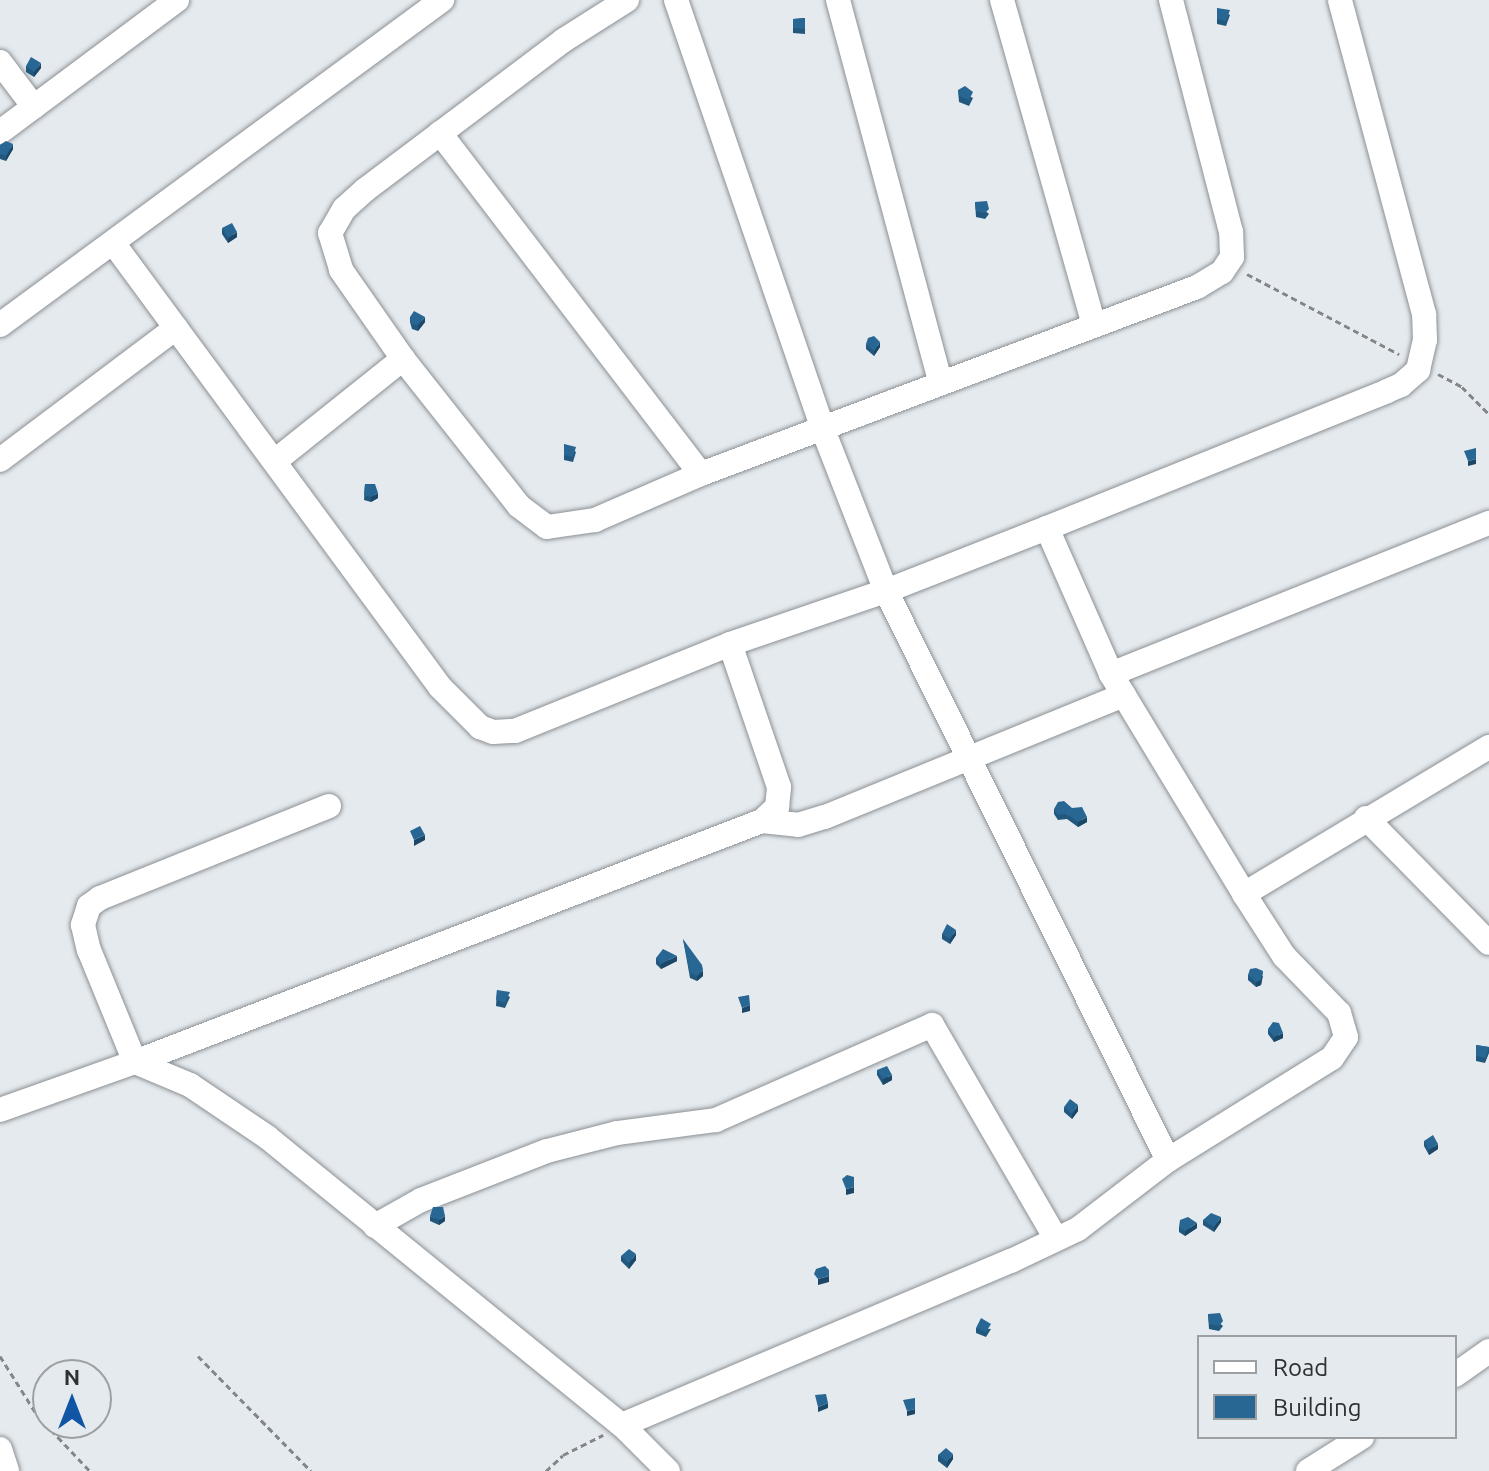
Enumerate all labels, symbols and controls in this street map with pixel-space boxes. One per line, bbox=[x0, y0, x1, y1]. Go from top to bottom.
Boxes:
legend bbox=[1197, 1335, 1457, 1439]
text: Road bbox=[1273, 1354, 1328, 1381]
north arrow bbox=[32, 1359, 112, 1439]
text: N bbox=[64, 1364, 80, 1389]
text: Building bbox=[1273, 1394, 1361, 1421]

